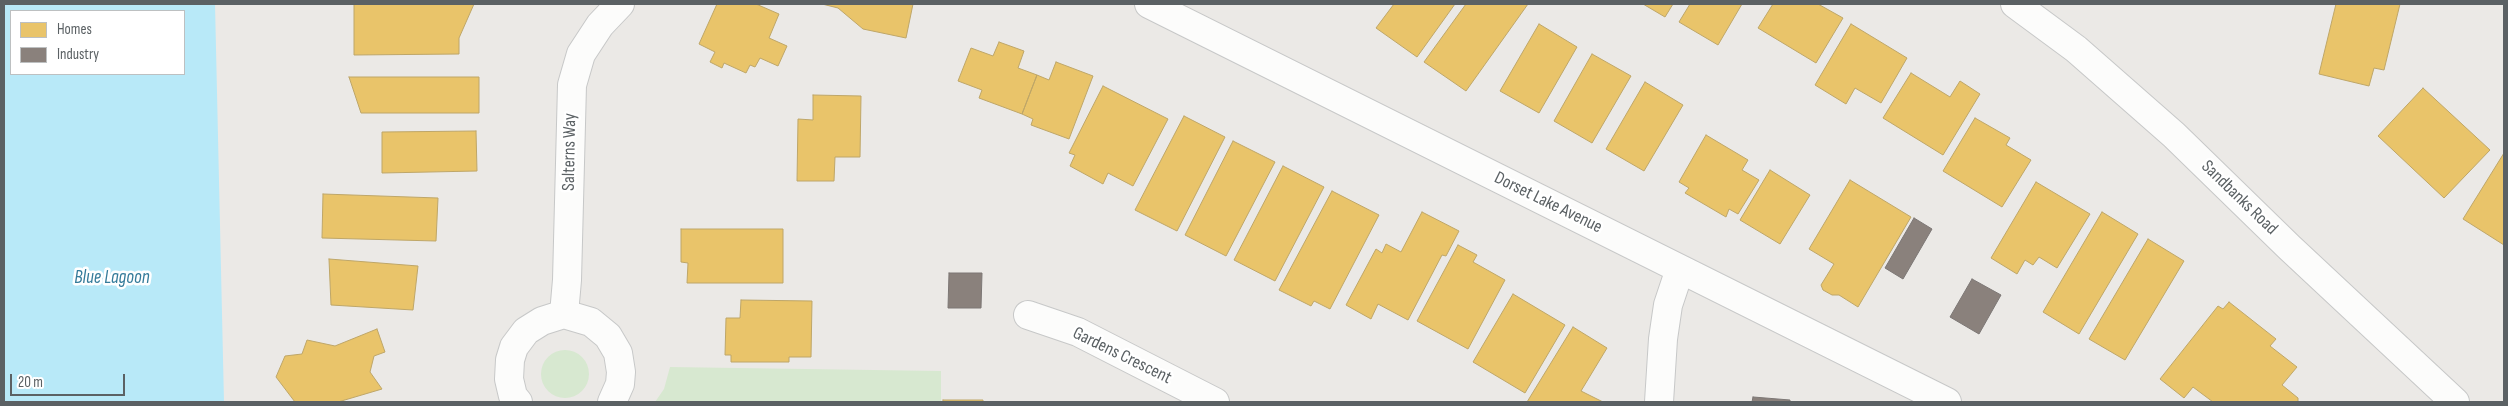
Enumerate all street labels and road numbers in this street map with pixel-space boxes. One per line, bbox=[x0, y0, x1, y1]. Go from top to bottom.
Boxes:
street label: Salterns Way bbox=[559, 113, 581, 191]
street label: Sandbanks Road bbox=[2196, 156, 2282, 240]
street label: Dorset Lake Avenue bbox=[1490, 168, 1606, 238]
street label: Gardens Crescent bbox=[1069, 323, 1175, 389]

